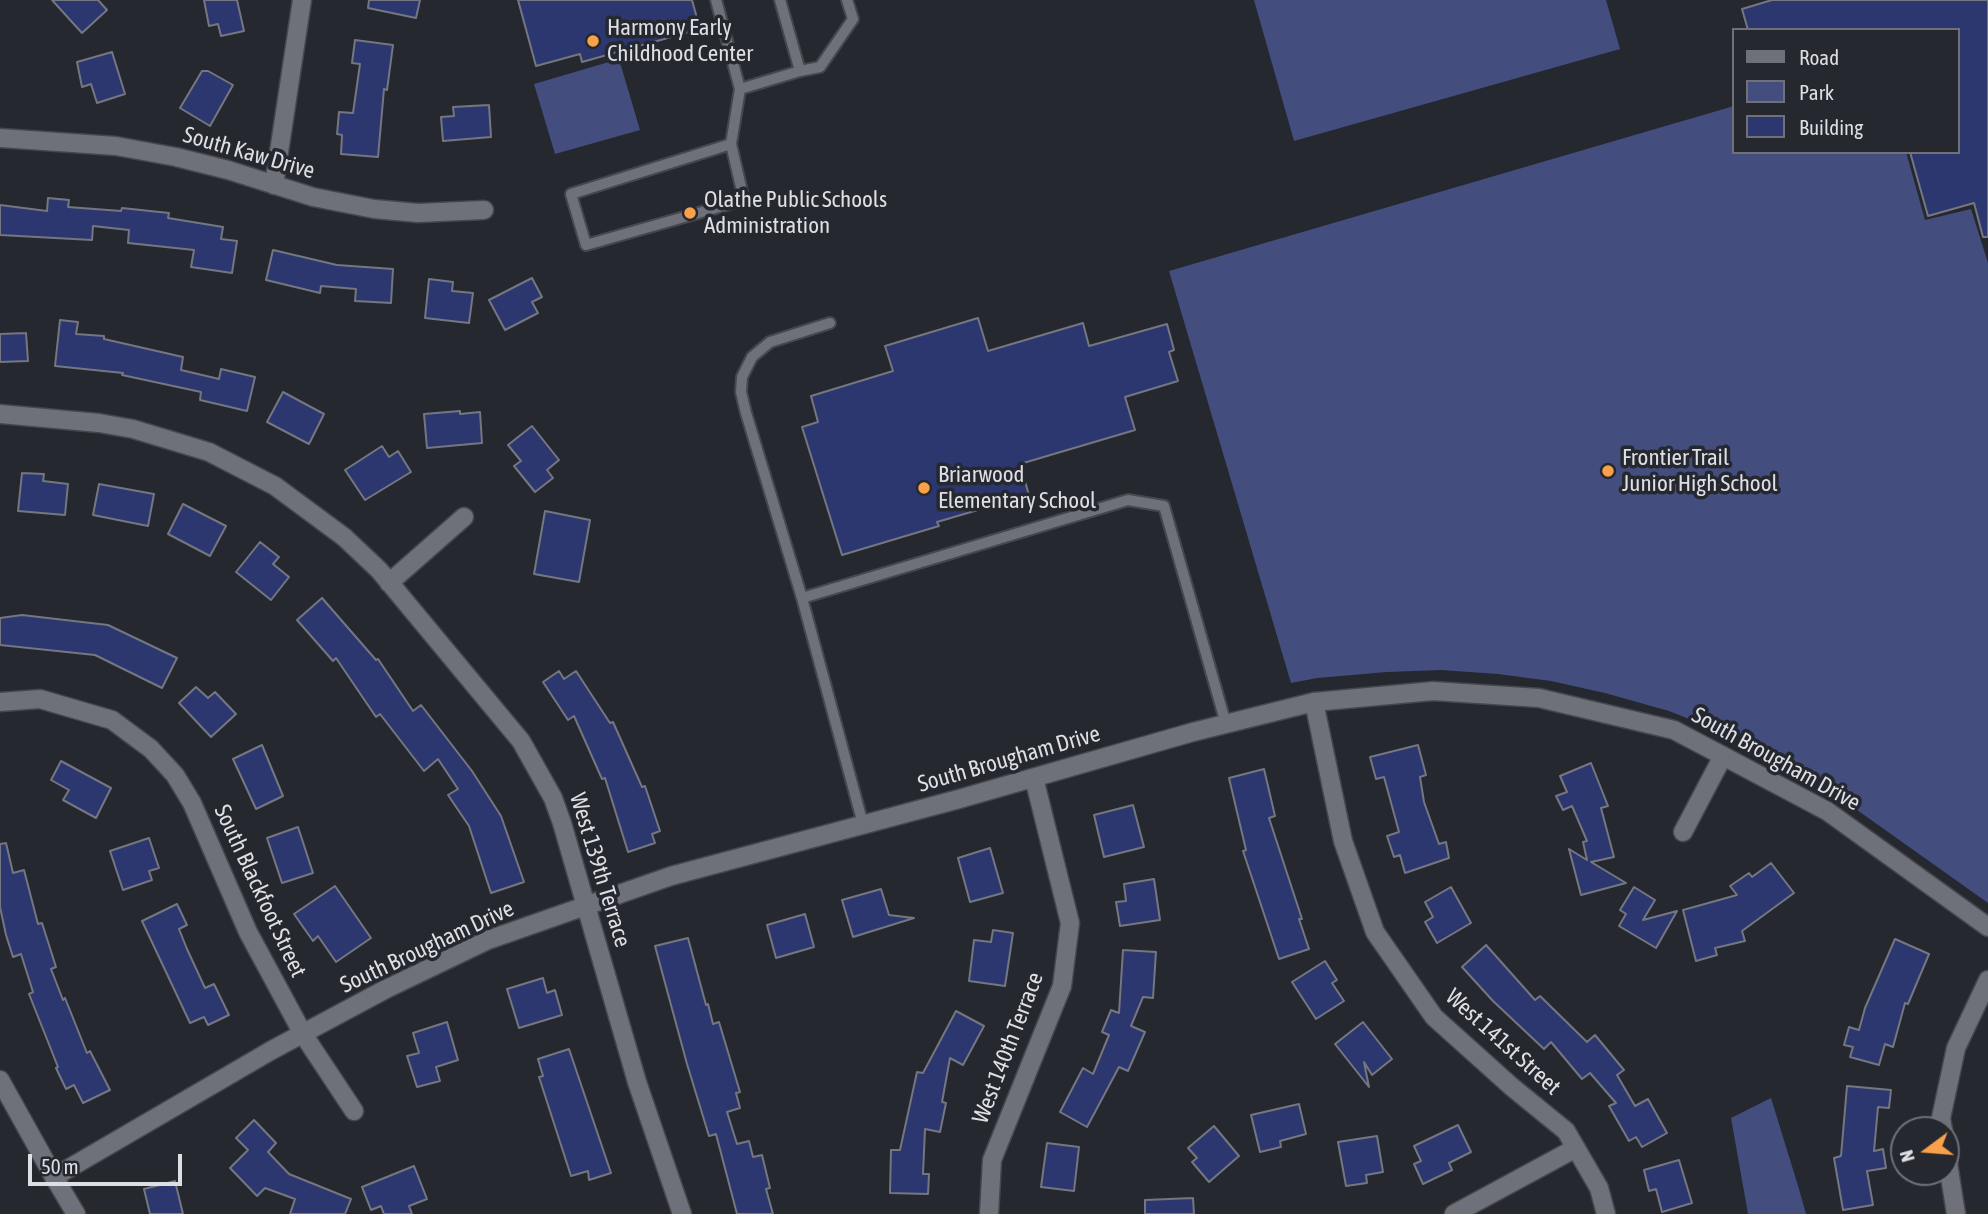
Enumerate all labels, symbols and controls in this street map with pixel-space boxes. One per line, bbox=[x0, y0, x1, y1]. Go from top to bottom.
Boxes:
place label: Harmony Early Childhood Center bbox=[607, 14, 753, 68]
legend bbox=[1732, 28, 1960, 154]
marker: Harmony Early Childhood Center bbox=[585, 33, 601, 49]
text: Road bbox=[1799, 45, 1839, 69]
text: Park bbox=[1799, 80, 1834, 104]
text: Building bbox=[1799, 115, 1863, 139]
street label: South Kaw Drive bbox=[180, 121, 318, 185]
place label: Olathe Public Schools Administration bbox=[704, 186, 887, 240]
marker: Olathe Public Schools Administration bbox=[682, 205, 698, 221]
place label: Frontier Trail Junior High School bbox=[1622, 444, 1778, 498]
place label: Briarwood Elementary School bbox=[938, 461, 1096, 515]
marker: Frontier Trail Junior High School bbox=[1600, 463, 1616, 479]
marker: Briarwood Elementary School bbox=[916, 480, 932, 496]
street label: South Brougham Drive bbox=[1687, 701, 1865, 817]
street label: South Brougham Drive bbox=[915, 720, 1103, 798]
street label: West 139th Terrace bbox=[563, 790, 637, 950]
street label: South Blackfoot Street bbox=[208, 800, 312, 982]
street label: South Brougham Drive bbox=[336, 895, 518, 999]
street label: West 140th Terrace bbox=[967, 969, 1049, 1127]
street label: West 141st Street bbox=[1440, 983, 1566, 1101]
north arrow bbox=[1890, 1116, 1960, 1186]
scale bar bbox=[32, 1140, 186, 1184]
text: N bbox=[1895, 1148, 1919, 1165]
text: 50 m bbox=[41, 1154, 79, 1178]

